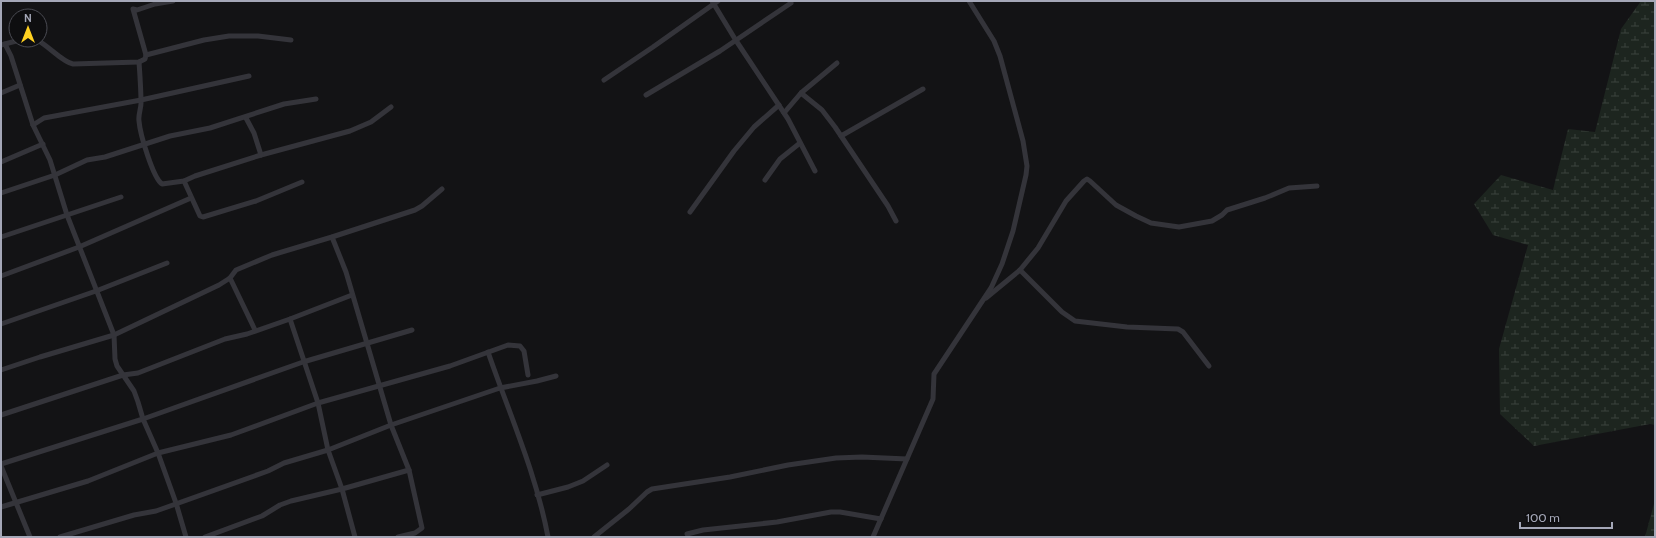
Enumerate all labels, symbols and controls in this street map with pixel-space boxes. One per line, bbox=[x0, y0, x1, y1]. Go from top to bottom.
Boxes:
north arrow bbox=[8, 8, 48, 48]
text: N bbox=[24, 11, 32, 25]
scale bar bbox=[1520, 504, 1612, 530]
text: 100 m bbox=[1526, 510, 1560, 525]

